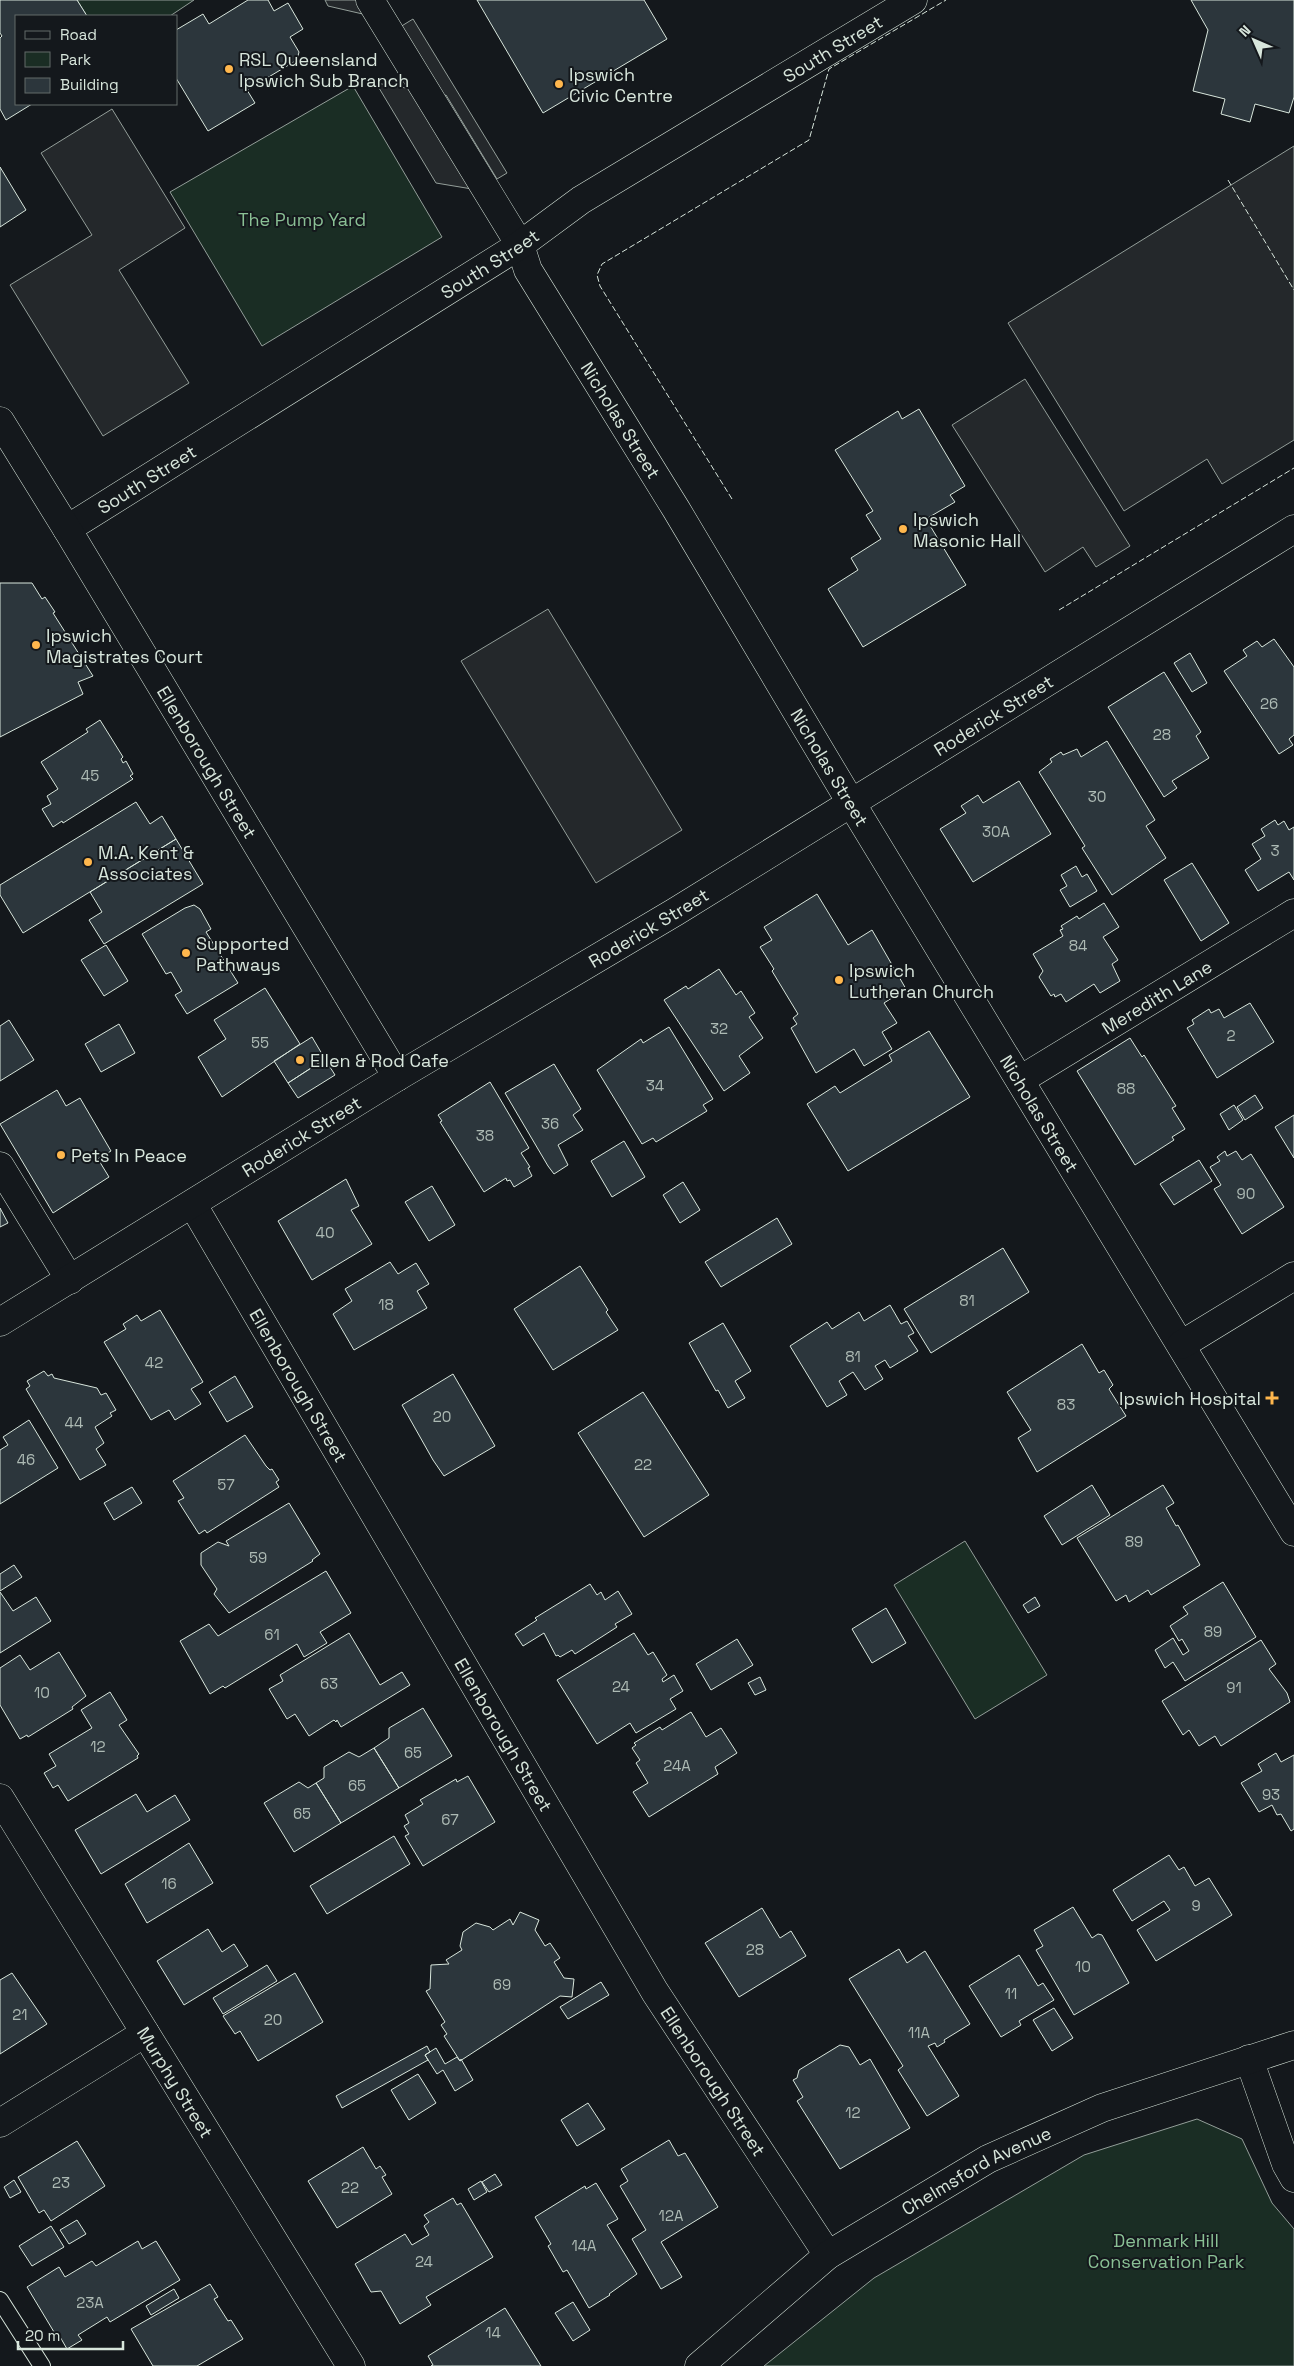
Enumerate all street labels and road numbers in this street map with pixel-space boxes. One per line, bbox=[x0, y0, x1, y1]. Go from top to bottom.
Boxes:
street label: South Street bbox=[778, 10, 886, 87]
street label: South Street bbox=[436, 224, 543, 303]
street label: Nicholas Street bbox=[576, 357, 666, 483]
street label: South Street bbox=[93, 440, 200, 519]
street label: Roderick Street bbox=[929, 670, 1057, 761]
street label: Ellenborough Street bbox=[152, 681, 262, 843]
street label: Nicholas Street bbox=[786, 704, 874, 830]
street label: Roderick Street bbox=[584, 883, 713, 972]
street label: Meredith Lane bbox=[1097, 954, 1216, 1039]
street label: Nicholas Street bbox=[995, 1050, 1084, 1176]
street label: Roderick Street bbox=[237, 1091, 365, 1182]
street label: Ellenborough Street bbox=[245, 1304, 353, 1466]
street label: Ellenborough Street bbox=[450, 1654, 558, 1815]
street label: Ellenborough Street bbox=[656, 2002, 771, 2160]
street label: Murphy Street bbox=[133, 2022, 219, 2142]
street label: Chelmsford Avenue bbox=[897, 2121, 1055, 2220]

